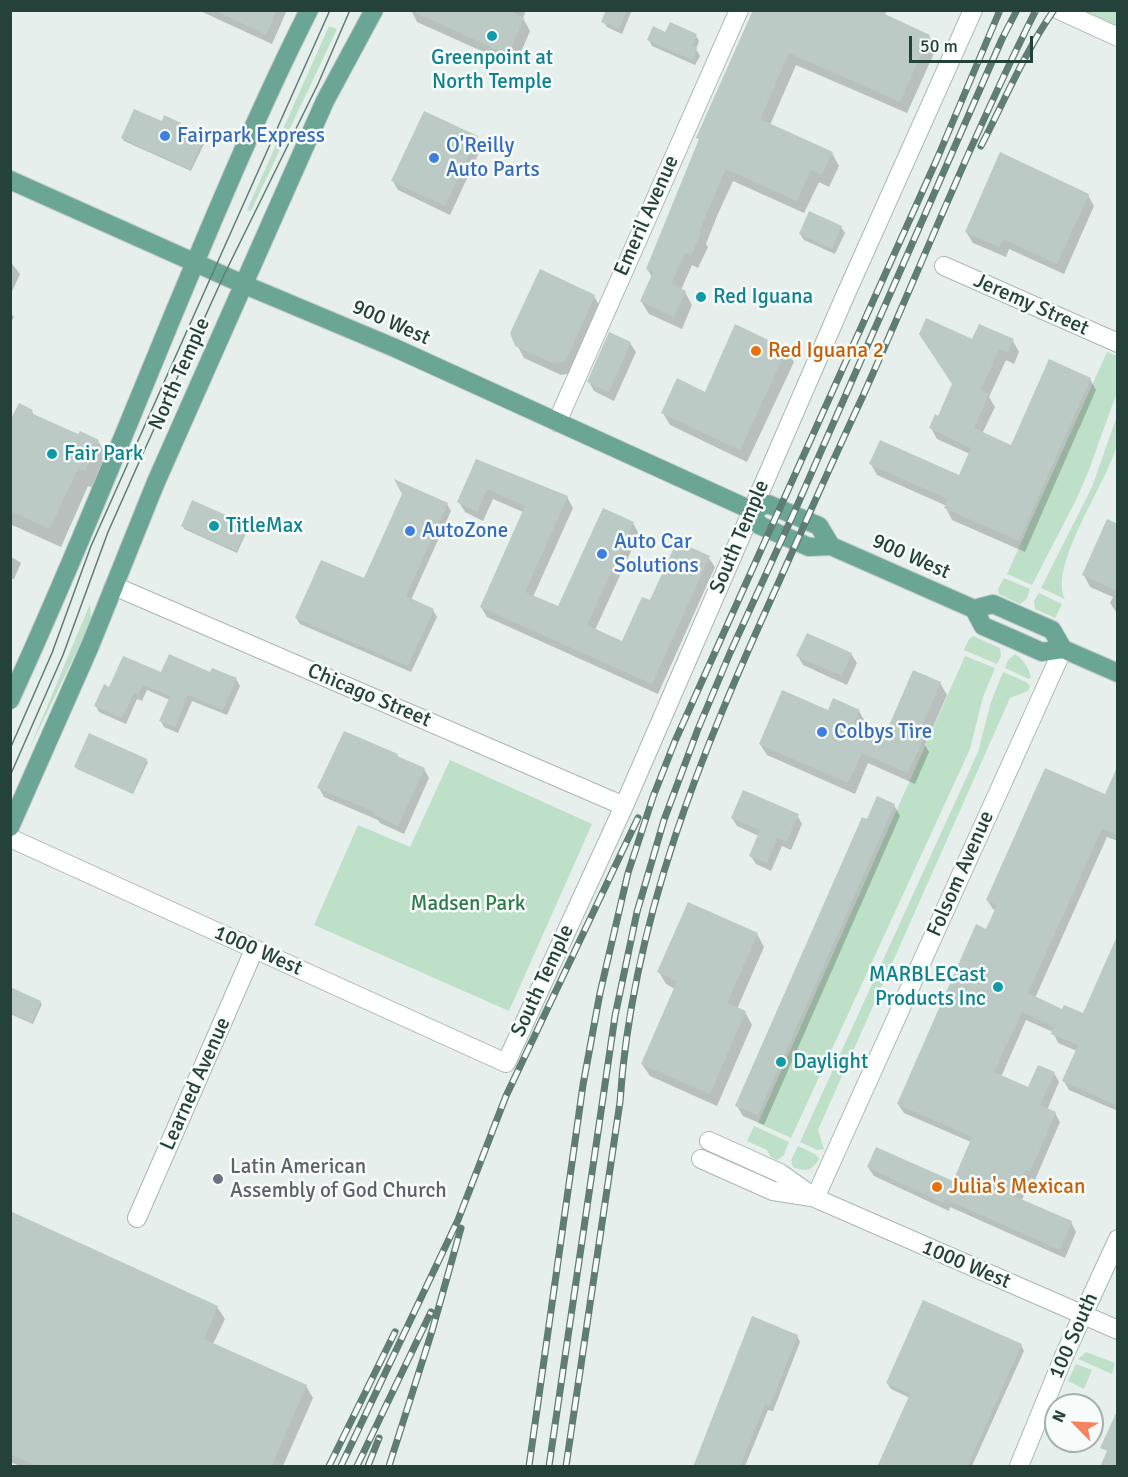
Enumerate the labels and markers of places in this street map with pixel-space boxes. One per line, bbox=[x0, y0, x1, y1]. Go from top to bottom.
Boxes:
marker: Greenpoint at North Temple bbox=[485, 29, 499, 43]
place label: Greenpoint at North Temple bbox=[431, 45, 553, 95]
place label: Fairpark Express bbox=[177, 123, 325, 149]
marker: Fairpark Express bbox=[158, 129, 172, 143]
place label: O'Reilly Auto Parts bbox=[446, 133, 540, 183]
marker: O'Reilly Auto Parts bbox=[427, 151, 441, 165]
place label: Red Iguana bbox=[713, 284, 813, 310]
marker: Red Iguana bbox=[694, 290, 708, 304]
place label: Red Iguana 2 bbox=[768, 338, 884, 364]
marker: Red Iguana 2 bbox=[749, 344, 763, 358]
place label: Fair Park bbox=[64, 441, 143, 467]
marker: Fair Park bbox=[45, 447, 59, 461]
place label: TitleMax bbox=[226, 513, 303, 539]
place label: AutoZone bbox=[422, 518, 508, 544]
marker: TitleMax bbox=[207, 519, 221, 533]
marker: AutoZone bbox=[403, 524, 417, 538]
place label: Auto Car Solutions bbox=[614, 529, 699, 579]
marker: Auto Car Solutions bbox=[595, 547, 609, 561]
place label: Colbys Tire bbox=[834, 719, 932, 745]
marker: Colbys Tire bbox=[815, 725, 829, 739]
place label: MARBLECast Products Inc bbox=[869, 962, 986, 1012]
marker: MARBLECast Products Inc bbox=[991, 980, 1005, 994]
place label: Daylight bbox=[793, 1049, 868, 1075]
marker: Daylight bbox=[774, 1055, 788, 1069]
place label: Latin American Assembly of God Church bbox=[230, 1154, 447, 1204]
marker: Latin American Assembly of God Church bbox=[211, 1172, 225, 1186]
place label: Julia's Mexican bbox=[949, 1174, 1085, 1200]
marker: Julia's Mexican bbox=[930, 1180, 944, 1194]

